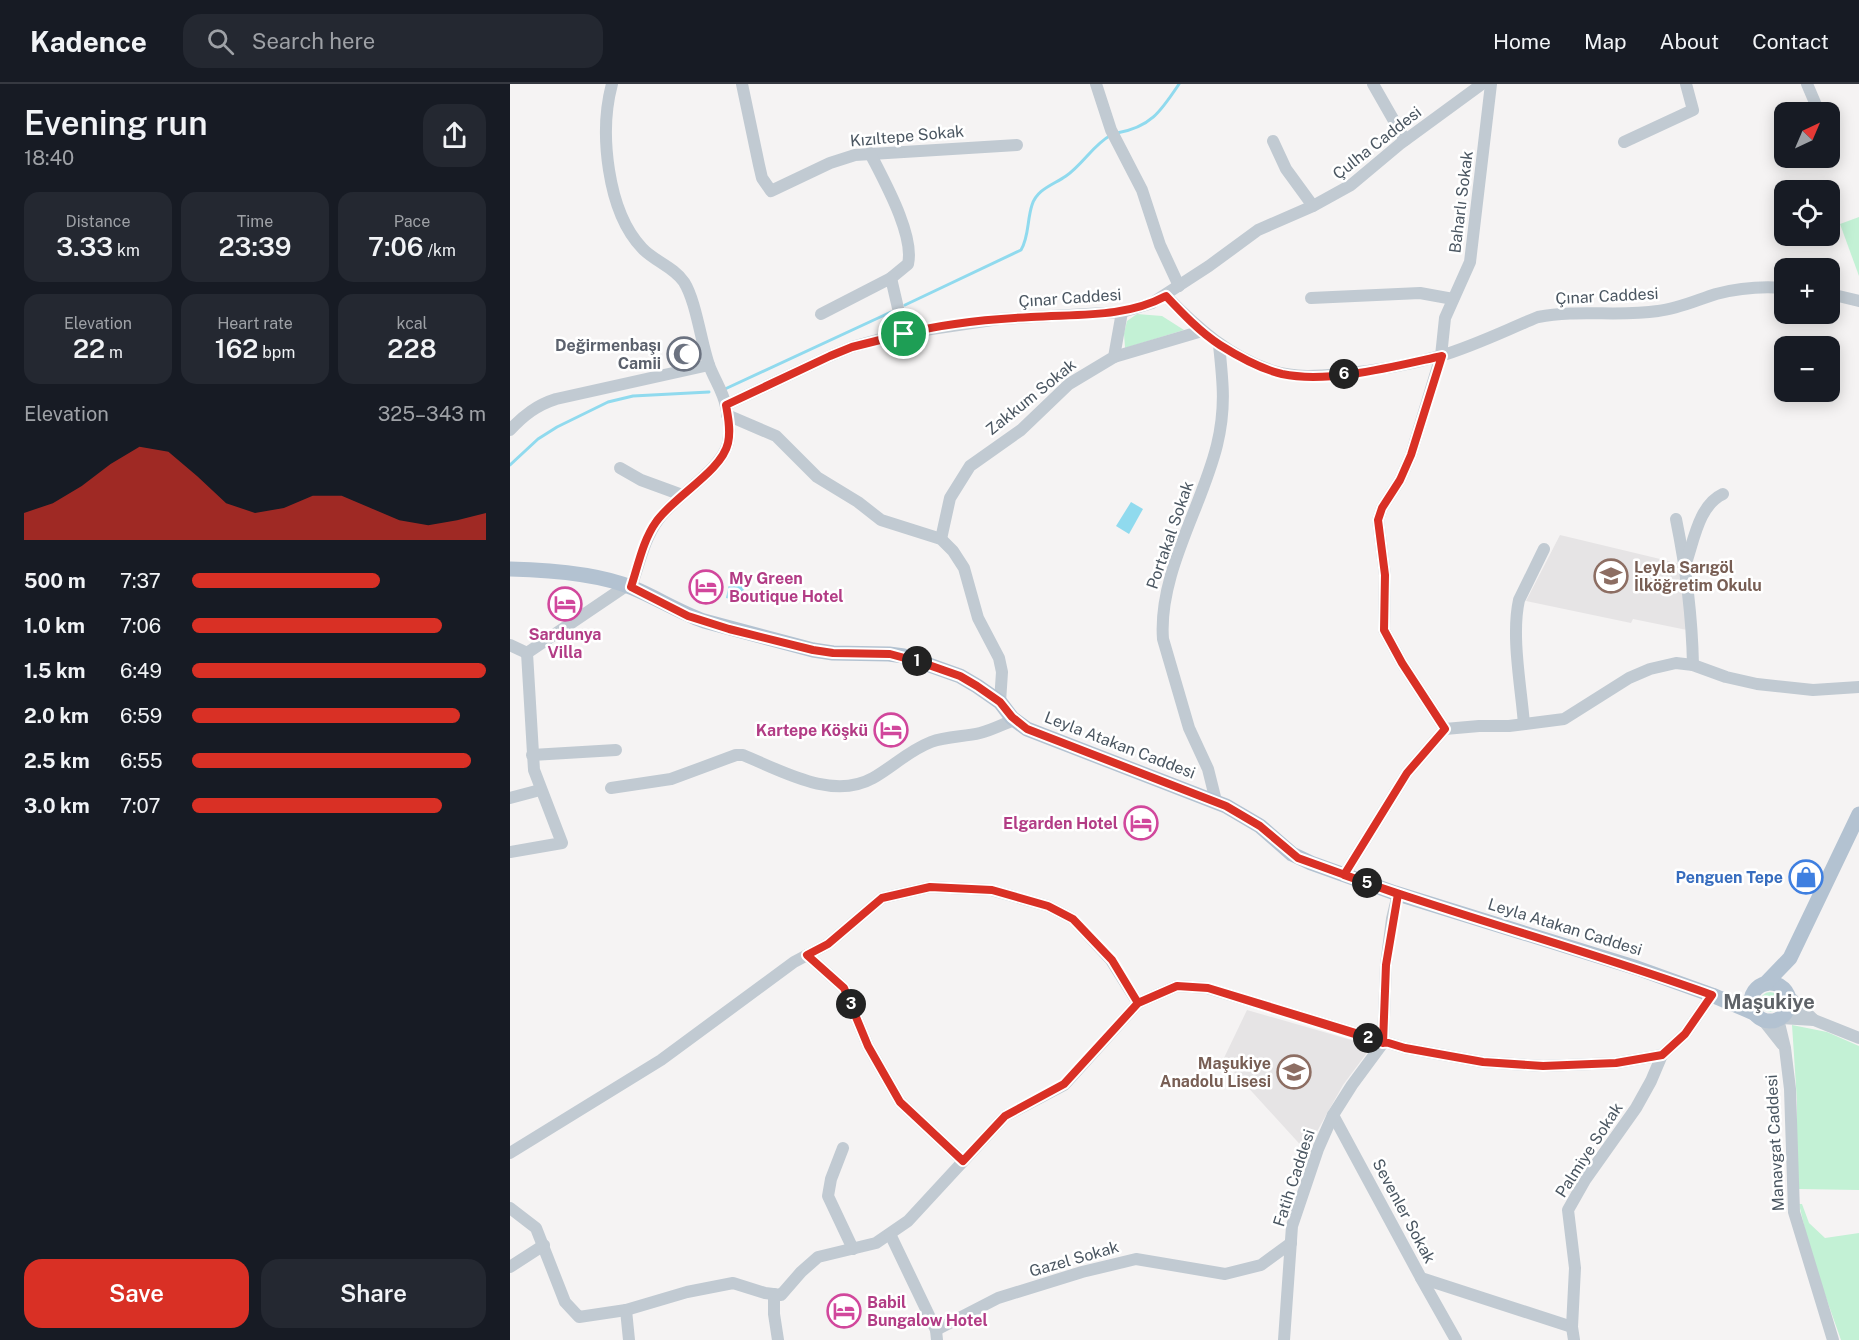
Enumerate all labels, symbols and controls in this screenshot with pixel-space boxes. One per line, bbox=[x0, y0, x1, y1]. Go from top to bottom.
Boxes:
search box bbox=[183, 14, 603, 68]
text: Kadence bbox=[30, 25, 147, 58]
icon: search bbox=[204, 25, 237, 58]
text: Search here bbox=[252, 28, 375, 54]
text: Home bbox=[1493, 29, 1551, 54]
text: Map bbox=[1584, 29, 1627, 54]
text: About bbox=[1660, 29, 1719, 54]
text: Contact bbox=[1752, 29, 1829, 54]
north arrow bbox=[1774, 102, 1840, 168]
map controls bbox=[1774, 102, 1840, 402]
street label: Çulha Caddesi bbox=[1329, 103, 1425, 183]
text: Evening run bbox=[24, 104, 207, 142]
button: share bbox=[423, 104, 486, 167]
street label: Kızıltepe Sokak bbox=[849, 122, 965, 150]
text: 18:40 bbox=[24, 146, 74, 170]
street label: Baharlı Sokak bbox=[1445, 150, 1477, 254]
button: locate bbox=[1774, 180, 1840, 246]
text: Distance bbox=[66, 212, 130, 231]
text: Time bbox=[237, 212, 273, 231]
text: Pace bbox=[394, 212, 430, 231]
text: 3.33 bbox=[56, 231, 113, 262]
text: 23:39 bbox=[219, 231, 291, 262]
text: 7:06 bbox=[368, 231, 424, 262]
text: km bbox=[113, 241, 140, 260]
text: /km bbox=[424, 241, 456, 260]
button: + bbox=[1774, 258, 1840, 324]
street label: Çınar Caddesi bbox=[1555, 284, 1659, 308]
street label: Çınar Caddesi bbox=[1018, 285, 1122, 311]
pin bbox=[878, 308, 929, 359]
text: Elevation bbox=[64, 314, 132, 333]
text: Heart rate bbox=[217, 314, 293, 333]
text: kcal bbox=[397, 314, 427, 333]
icon: arrive bbox=[887, 317, 920, 350]
text: 22 bbox=[73, 333, 105, 364]
text: 162 bbox=[215, 333, 258, 364]
text: 228 bbox=[387, 333, 437, 364]
place label: Değirmenbaşı Camii bbox=[555, 336, 661, 373]
mosque icon: Değirmenbaşı Camii bbox=[666, 336, 702, 372]
button: − bbox=[1774, 336, 1840, 402]
text: m bbox=[105, 343, 123, 362]
text: bpm bbox=[258, 343, 295, 362]
street label: Zakkum Sokak bbox=[982, 355, 1080, 439]
pin: 6 bbox=[1329, 359, 1359, 389]
text: 6 bbox=[1339, 364, 1349, 383]
text: Elevation bbox=[24, 402, 109, 426]
text: 325–343 m bbox=[378, 402, 486, 426]
street label: Portakal Sokak bbox=[1143, 479, 1197, 591]
school or university icon: Leyla Sarıgöl İlköğretim Okulu bbox=[1593, 558, 1629, 594]
place label: Leyla Sarıgöl İlköğretim Okulu bbox=[1634, 558, 1762, 595]
text: 500 m bbox=[24, 569, 86, 593]
text: 7:37 bbox=[120, 569, 161, 593]
hotel icon: My Green Boutique Hotel bbox=[688, 569, 724, 605]
place label: My Green Boutique Hotel bbox=[729, 569, 844, 606]
hotel icon: Sardunya Villa bbox=[547, 586, 583, 622]
text: 1.0 km bbox=[24, 614, 85, 638]
text: 7:06 bbox=[120, 614, 161, 638]
place label: Sardunya Villa bbox=[529, 625, 601, 662]
pin: 1 bbox=[902, 646, 932, 676]
text: 1 bbox=[914, 651, 920, 670]
text: 1.5 km bbox=[24, 659, 85, 683]
text: 6:49 bbox=[120, 659, 162, 683]
text: 2.0 km bbox=[24, 704, 89, 728]
text: 6:59 bbox=[120, 704, 162, 728]
street label: Leyla Atakan Caddesi bbox=[1042, 707, 1198, 783]
hotel icon: Kartepe Köşkü bbox=[873, 712, 909, 748]
place label: Kartepe Köşkü bbox=[756, 721, 868, 740]
text: 2.5 km bbox=[24, 749, 90, 773]
text: 6:55 bbox=[120, 749, 163, 773]
text: 3.0 km bbox=[24, 794, 90, 818]
text: 7:07 bbox=[120, 794, 160, 818]
hotel icon: Elgarden Hotel bbox=[1123, 805, 1159, 841]
place label: Elgarden Hotel bbox=[1003, 814, 1118, 833]
shop icon: Penguen Tepe bbox=[1788, 859, 1824, 895]
pin: 5 bbox=[1352, 868, 1382, 898]
place label: Penguen Tepe bbox=[1676, 868, 1783, 887]
text: 5 bbox=[1362, 873, 1372, 892]
street label: Leyla Atakan Caddesi bbox=[1486, 895, 1644, 959]
pin: 3 bbox=[836, 989, 866, 1019]
district label: Maşukiye bbox=[1723, 990, 1815, 1014]
text: 3 bbox=[846, 994, 856, 1013]
pin: 2 bbox=[1353, 1023, 1383, 1053]
text: 2 bbox=[1363, 1028, 1373, 1047]
place label: Maşukiye Anadolu Lisesi bbox=[1160, 1054, 1271, 1091]
school or university icon: Maşukiye Anadolu Lisesi bbox=[1276, 1054, 1312, 1090]
street label: Manavgat Caddesi bbox=[1762, 1074, 1788, 1212]
street label: Palmiye Sokak bbox=[1551, 1099, 1627, 1201]
street label: Fatih Caddesi bbox=[1269, 1127, 1319, 1229]
street label: Sevenler Sokak bbox=[1368, 1155, 1440, 1267]
street label: Gazel Sokak bbox=[1027, 1237, 1121, 1281]
button: Save bbox=[24, 1259, 249, 1328]
button: Share bbox=[261, 1259, 486, 1328]
hotel icon: Babil Bungalow Hotel bbox=[826, 1293, 862, 1329]
place label: Babil Bungalow Hotel bbox=[867, 1293, 988, 1330]

